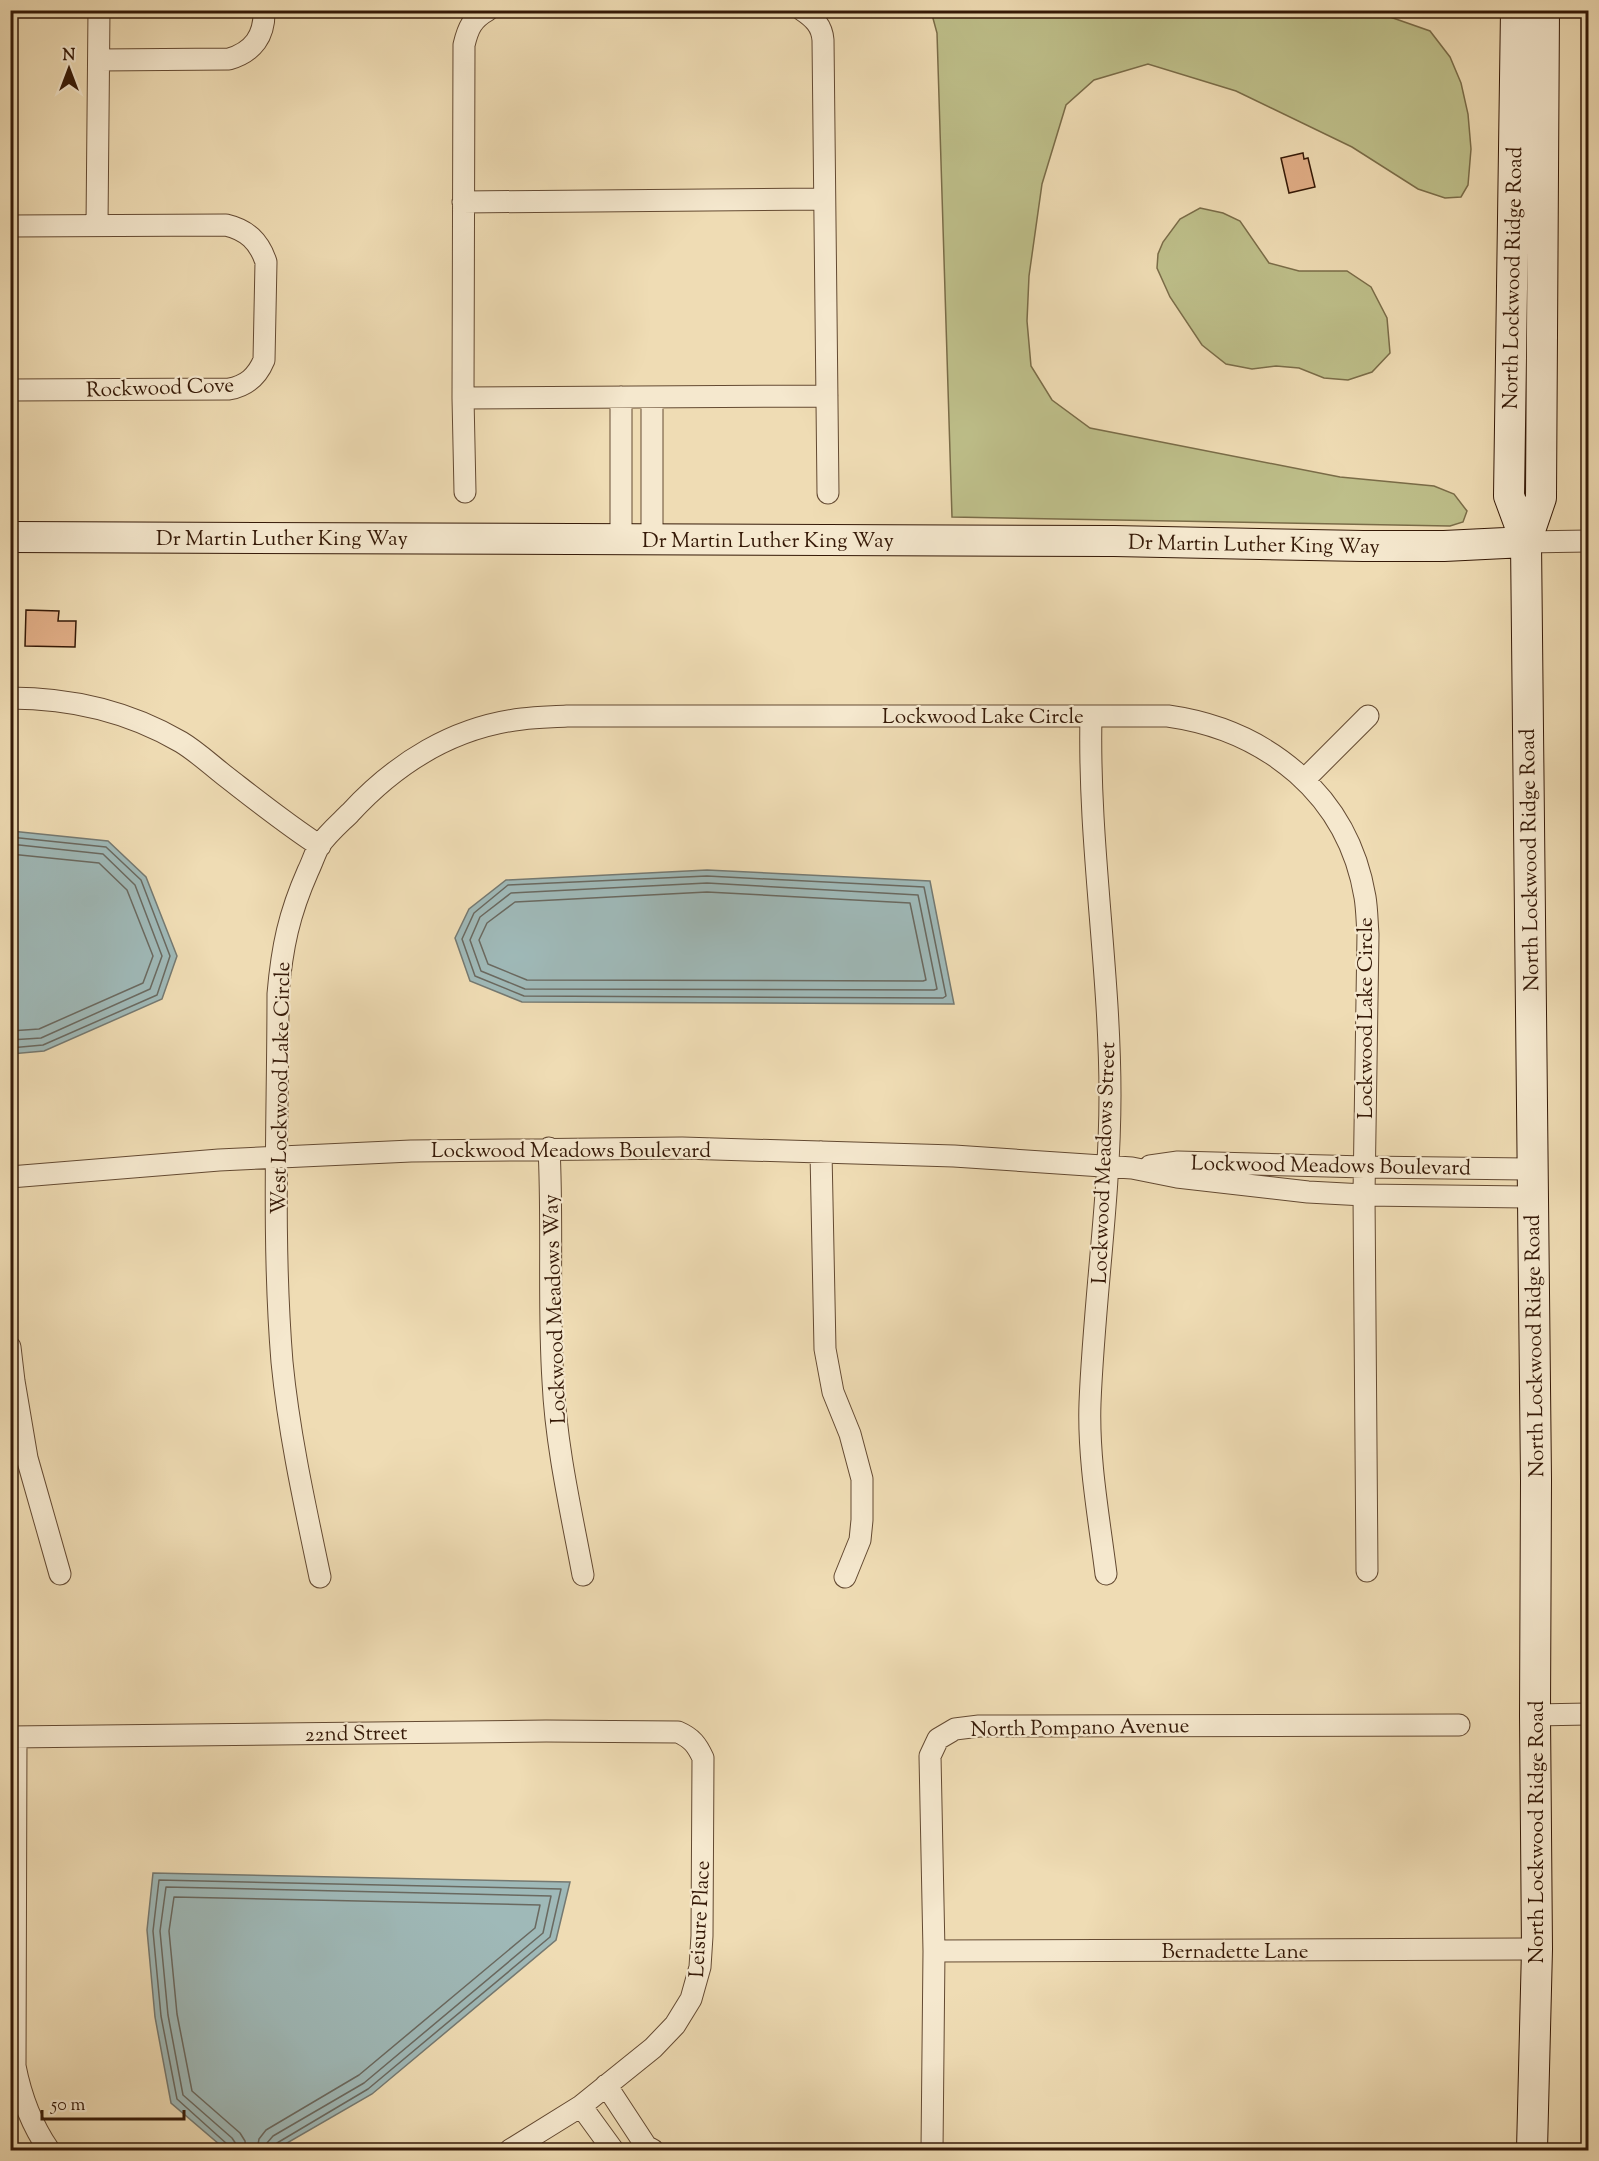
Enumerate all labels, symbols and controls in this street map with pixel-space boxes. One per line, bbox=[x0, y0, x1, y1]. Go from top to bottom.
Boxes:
north arrow bbox=[39, 39, 99, 99]
text: N bbox=[63, 45, 76, 68]
street label: North Lockwood Ridge Road bbox=[1497, 146, 1531, 410]
street label: Rockwood Cove bbox=[85, 371, 235, 407]
street label: Dr Martin Luther King Way bbox=[156, 525, 408, 555]
street label: Dr Martin Luther King Way bbox=[642, 527, 894, 557]
street label: Dr Martin Luther King Way bbox=[1128, 529, 1381, 563]
street label: Lockwood Lake Circle bbox=[882, 703, 1084, 733]
street label: North Lockwood Ridge Road bbox=[1514, 728, 1548, 992]
street label: Lockwood Lake Circle bbox=[1352, 917, 1382, 1119]
street label: West Lockwood Lake Circle bbox=[265, 961, 299, 1215]
street label: Lockwood Meadows Street bbox=[1086, 1041, 1124, 1285]
street label: Lockwood Meadows Boulevard bbox=[431, 1137, 711, 1167]
street label: Lockwood Meadows Boulevard bbox=[1191, 1150, 1471, 1184]
street label: Lockwood Meadows Way bbox=[537, 1193, 575, 1424]
street label: North Lockwood Ridge Road bbox=[1519, 1214, 1553, 1478]
street label: North Lockwood Ridge Road bbox=[1523, 1700, 1553, 1964]
street label: North Pompano Avenue bbox=[970, 1712, 1190, 1746]
street label: 22nd Street bbox=[305, 1719, 407, 1751]
street label: Leisure Place bbox=[683, 1860, 719, 1978]
street label: Bernadette Lane bbox=[1162, 1938, 1308, 1968]
scale bar bbox=[42, 2083, 184, 2121]
text: 50 m bbox=[50, 2093, 86, 2119]

